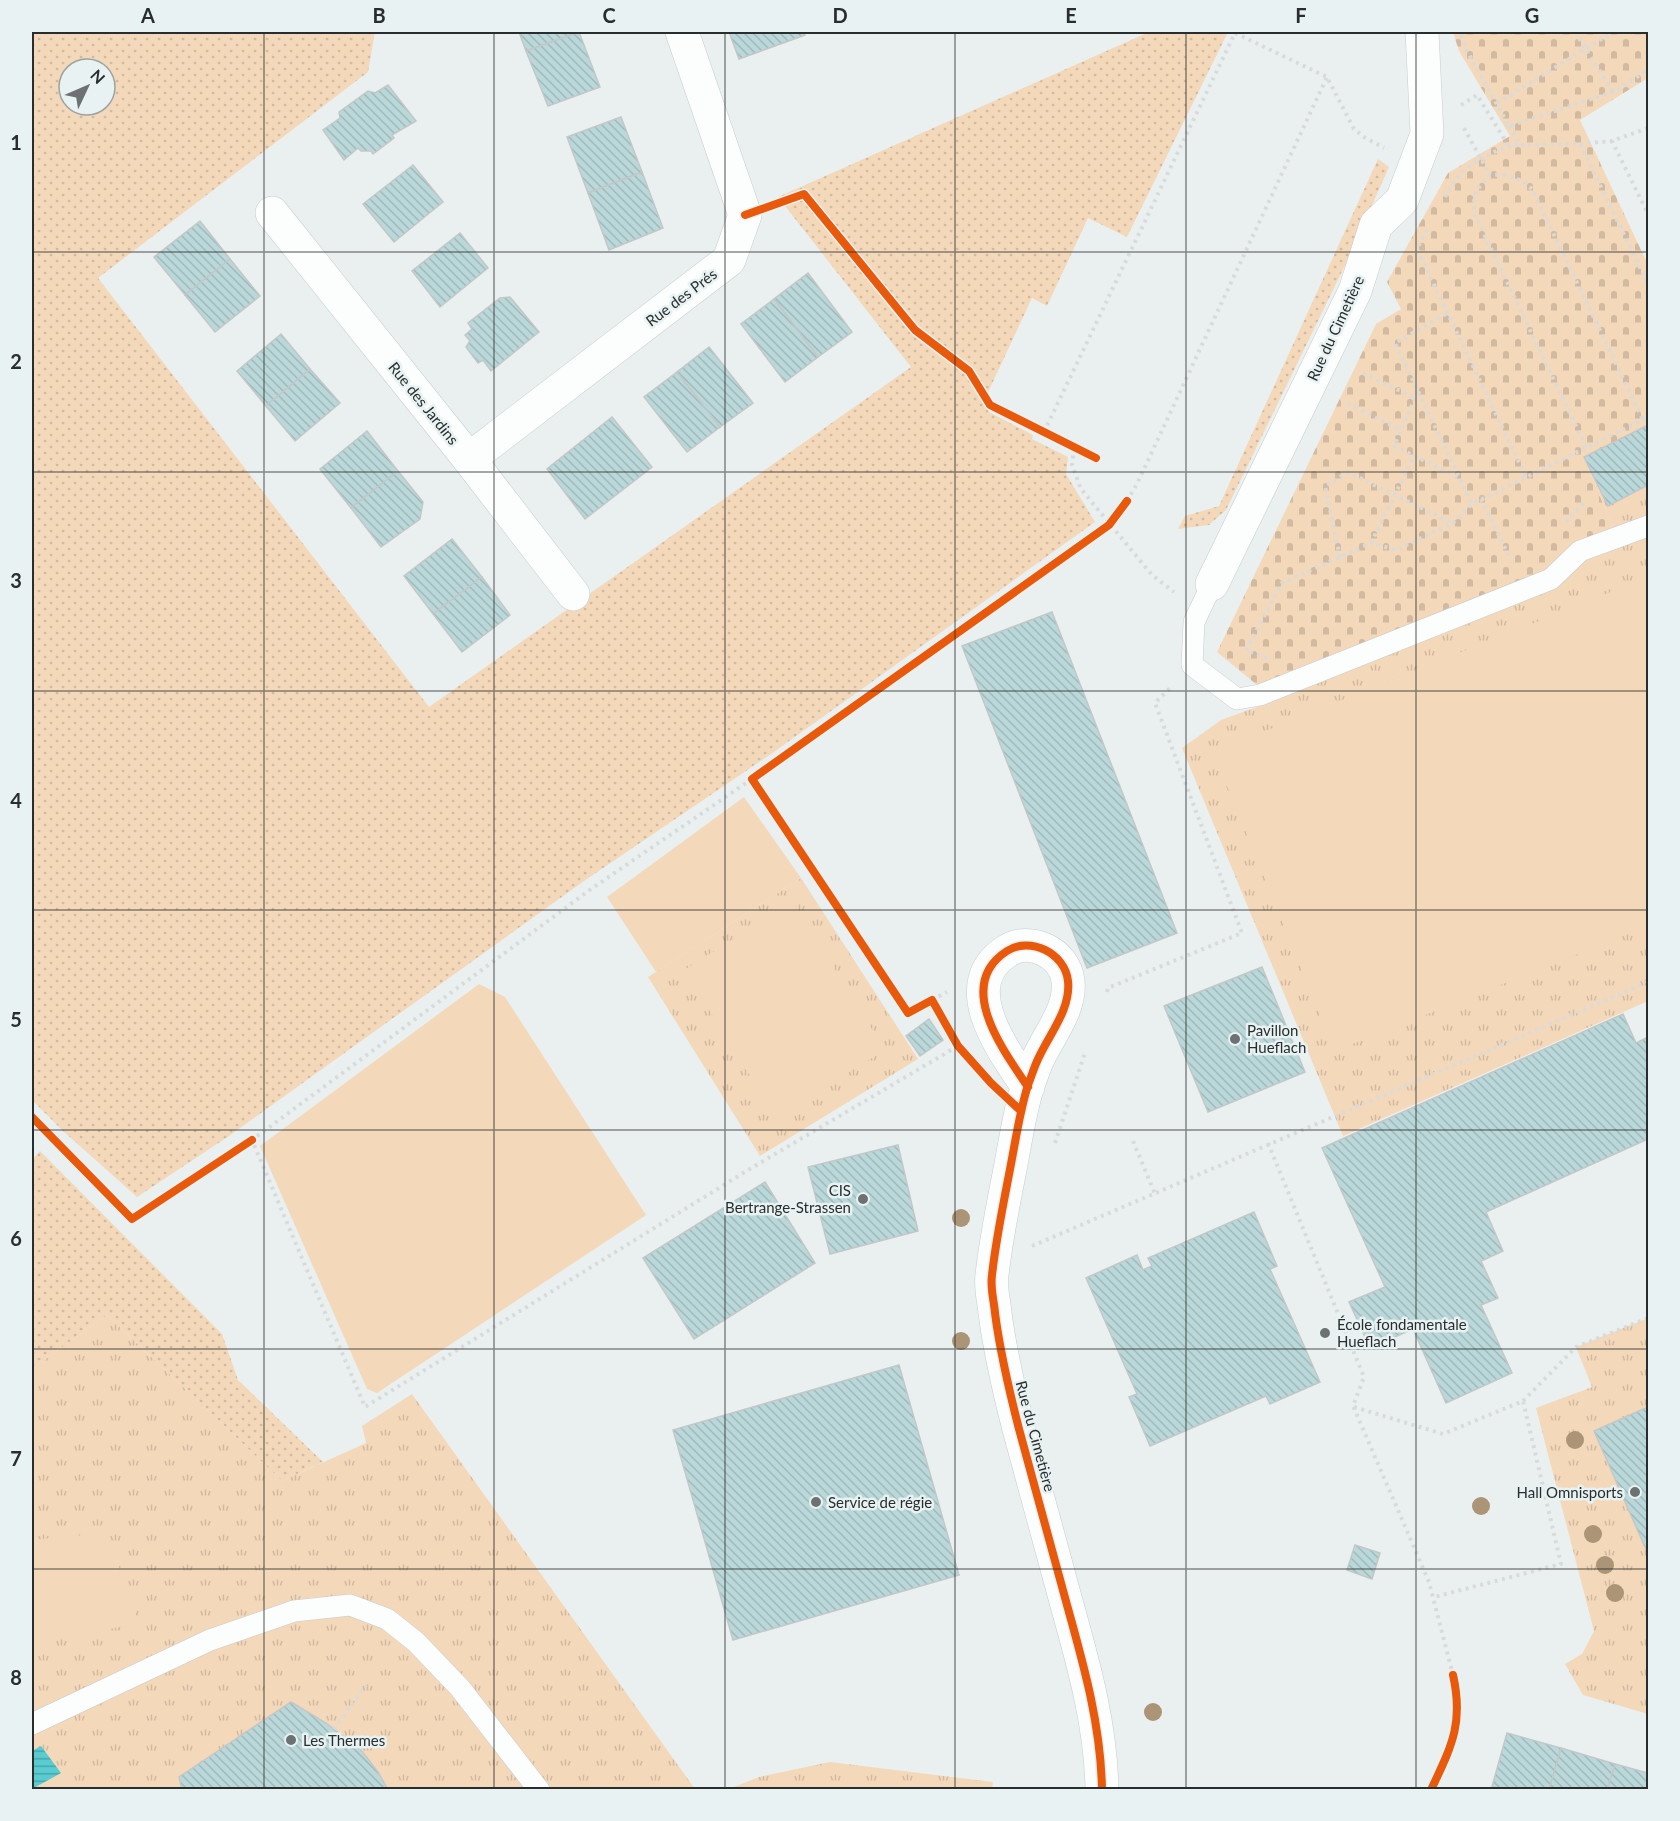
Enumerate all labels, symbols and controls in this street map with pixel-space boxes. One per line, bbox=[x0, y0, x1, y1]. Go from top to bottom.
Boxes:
text: A bbox=[140, 3, 155, 27]
text: B bbox=[372, 3, 386, 27]
text: C bbox=[602, 3, 616, 27]
text: D bbox=[832, 3, 848, 27]
text: E bbox=[1065, 3, 1077, 27]
text: F bbox=[1295, 3, 1307, 27]
text: G bbox=[1525, 3, 1539, 27]
north arrow bbox=[57, 57, 117, 117]
text: N bbox=[87, 65, 109, 87]
text: 1 bbox=[10, 130, 22, 154]
street label: Rue des Prés bbox=[642, 264, 720, 330]
street label: Rue du Cimetière bbox=[1303, 273, 1367, 383]
text: 2 bbox=[10, 349, 22, 373]
street label: Rue des Jardins bbox=[385, 358, 463, 448]
text: 3 bbox=[10, 568, 22, 592]
text: 4 bbox=[10, 788, 22, 812]
text: 5 bbox=[10, 1007, 22, 1031]
place label: Pavillon Hueflach bbox=[1247, 1021, 1306, 1056]
marker: Pavillon Hueflach bbox=[1228, 1032, 1242, 1046]
place label: CIS Bertrange-Strassen bbox=[725, 1181, 851, 1216]
marker: CIS Bertrange-Strassen bbox=[856, 1192, 870, 1206]
text: 6 bbox=[10, 1226, 22, 1250]
place label: École fondamentale Hueflach bbox=[1337, 1315, 1467, 1350]
marker: École fondamentale Hueflach bbox=[1318, 1326, 1332, 1340]
street label: Rue du Cimetière bbox=[1013, 1379, 1059, 1493]
text: 7 bbox=[10, 1446, 22, 1470]
place label: Hall Omnisports bbox=[1516, 1483, 1623, 1501]
marker: Hall Omnisports bbox=[1628, 1485, 1642, 1499]
place label: Service de régie bbox=[828, 1493, 932, 1511]
marker: Service de régie bbox=[809, 1495, 823, 1509]
text: 8 bbox=[10, 1665, 22, 1689]
place label: Les Thermes bbox=[303, 1731, 385, 1749]
marker: Les Thermes bbox=[284, 1733, 298, 1747]

